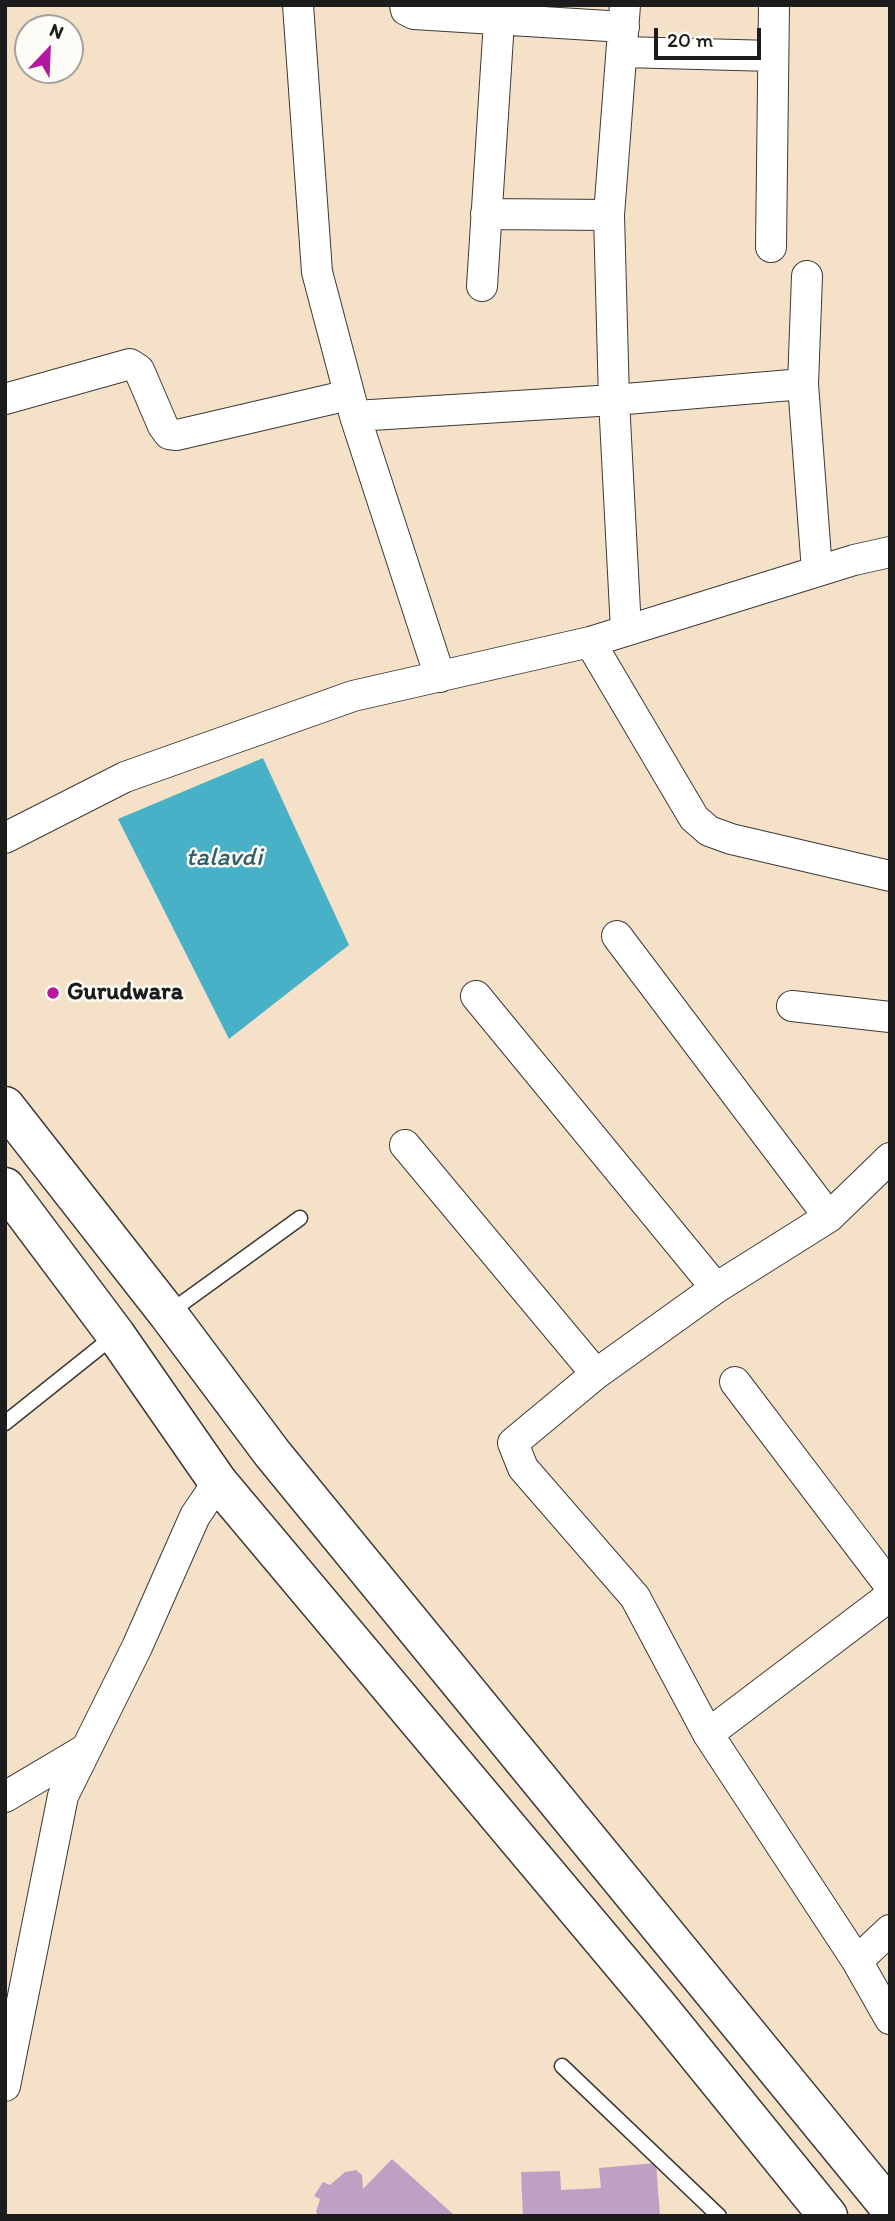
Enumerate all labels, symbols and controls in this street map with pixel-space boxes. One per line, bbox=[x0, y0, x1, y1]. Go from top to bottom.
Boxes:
north arrow bbox=[14, 14, 84, 84]
scale bar bbox=[657, 14, 764, 58]
text: N bbox=[46, 18, 67, 44]
text: 20 m bbox=[667, 27, 713, 52]
water label: talavdi bbox=[186, 842, 262, 874]
place label: Gurudwara bbox=[67, 979, 183, 1007]
marker: Gurudwara bbox=[45, 985, 61, 1001]

